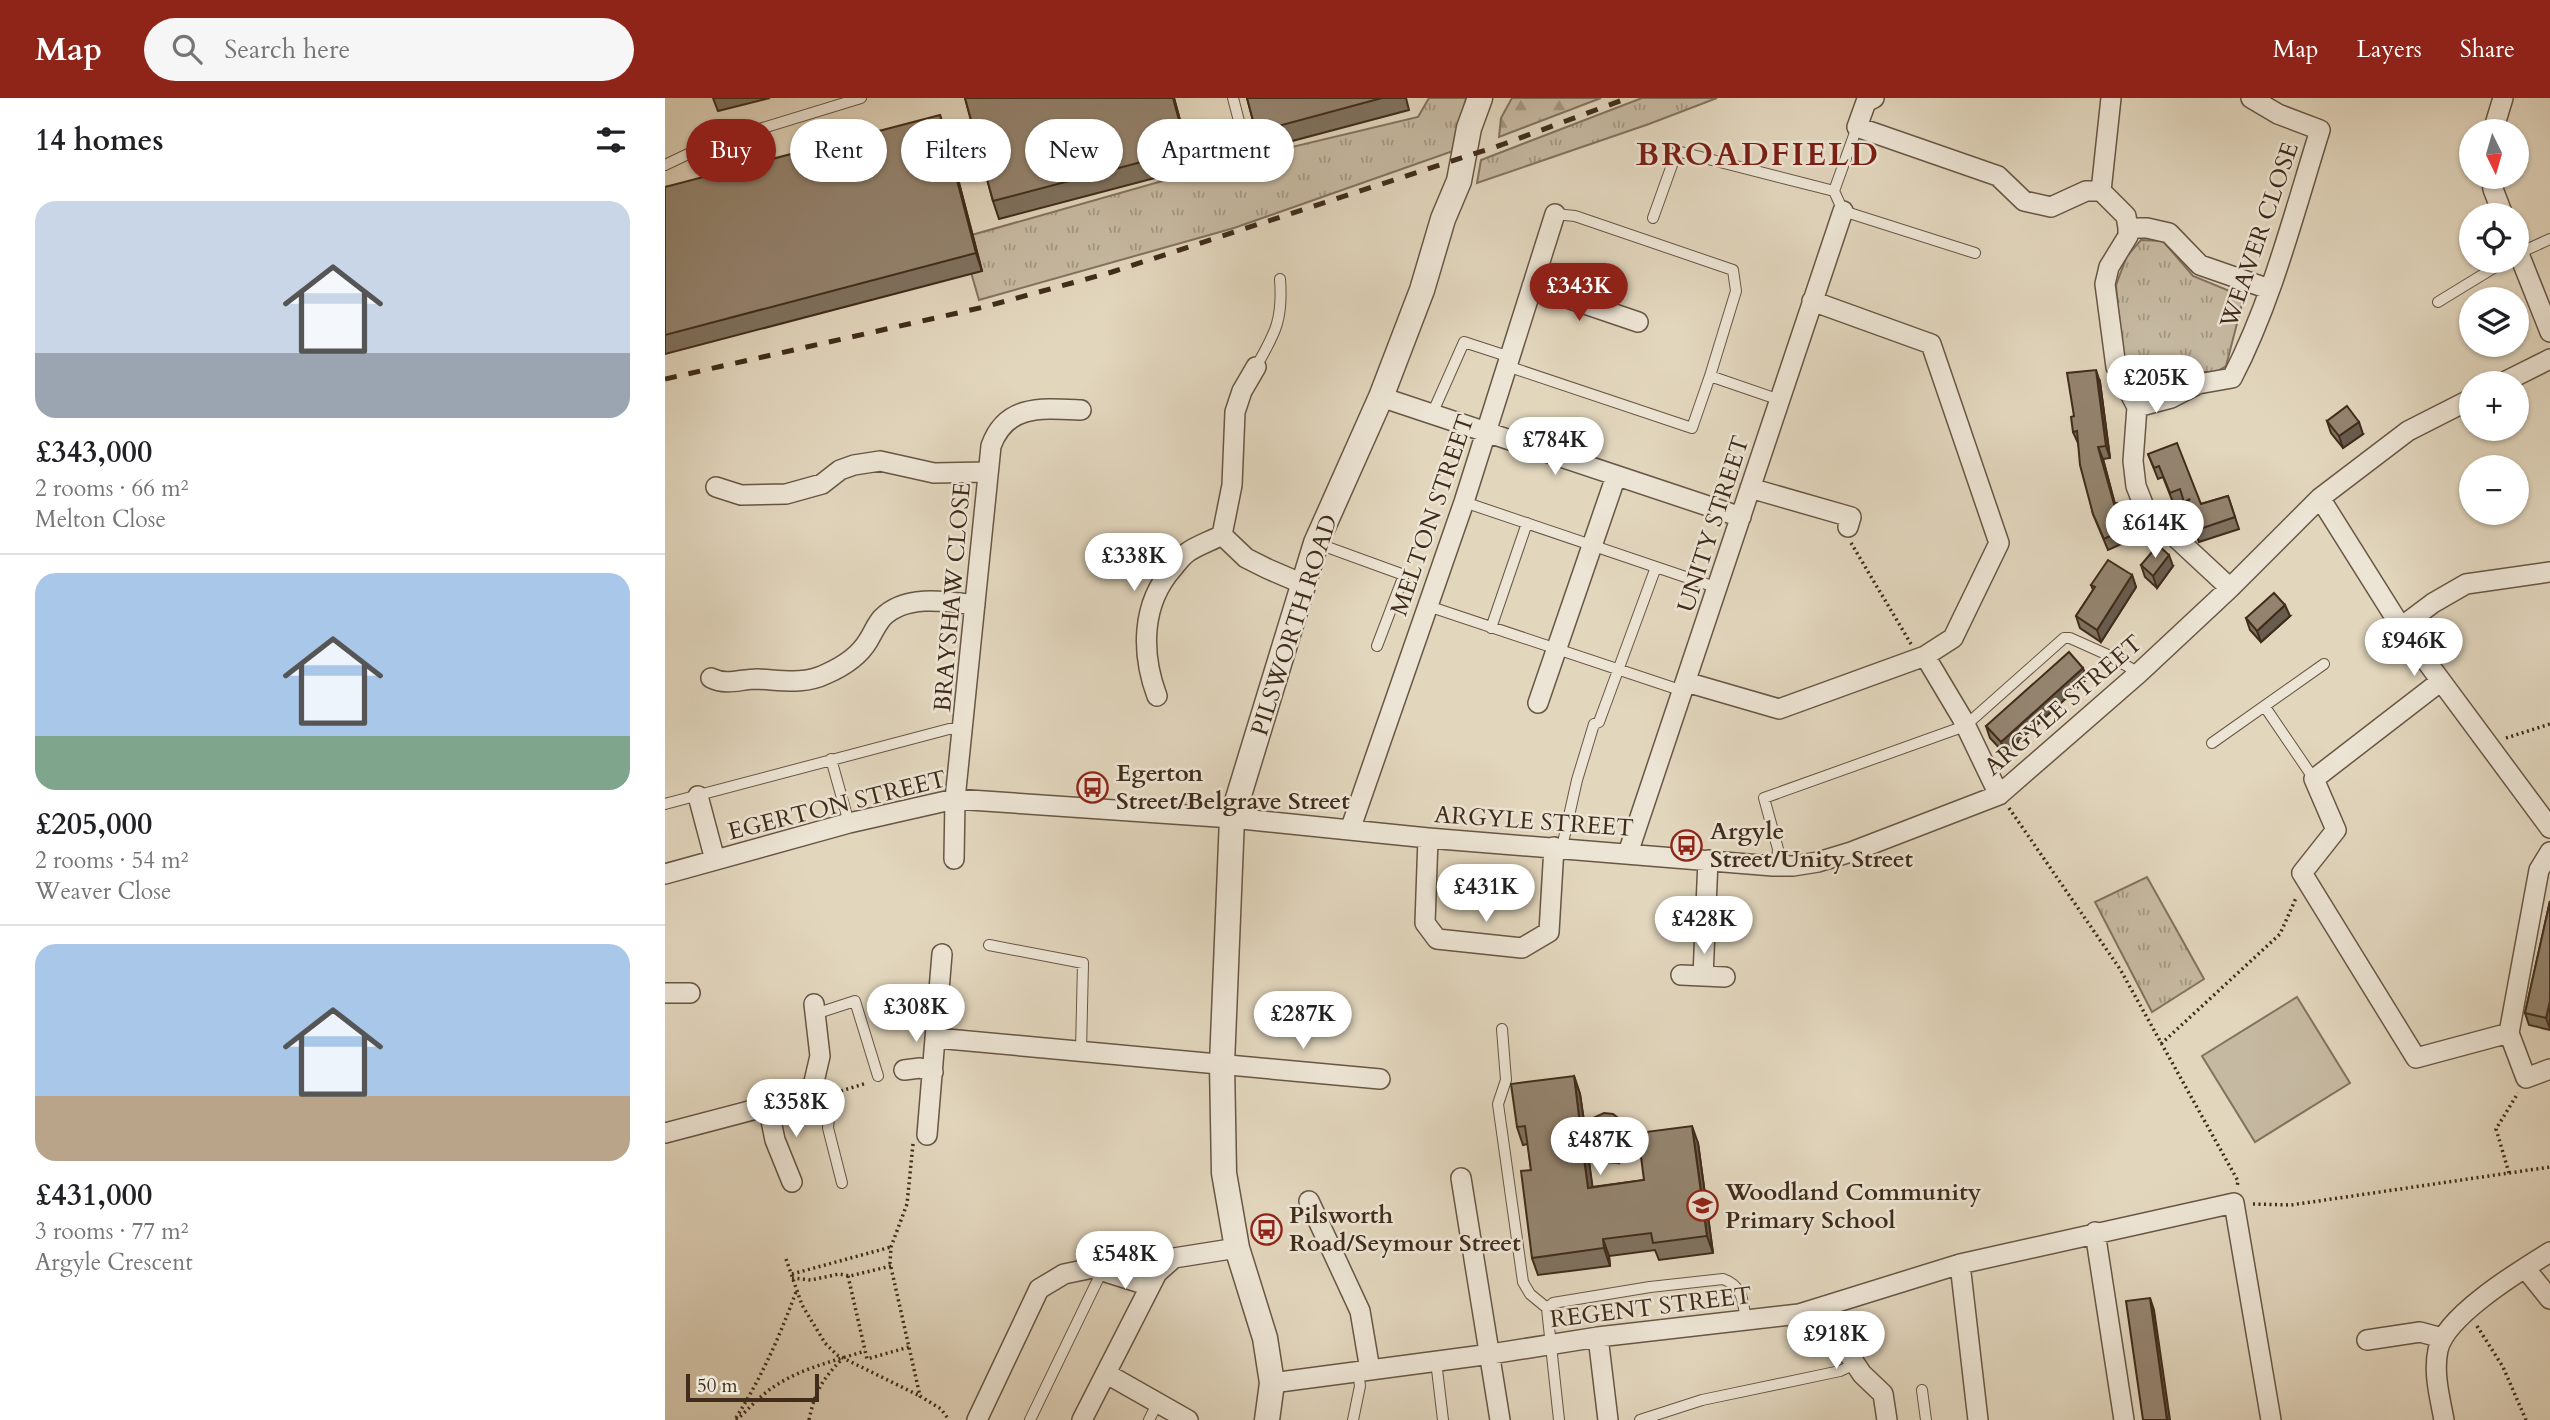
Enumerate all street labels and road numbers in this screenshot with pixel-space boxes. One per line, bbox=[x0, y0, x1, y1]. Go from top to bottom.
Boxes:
street label: WEAVER CLOSE bbox=[2212, 138, 2307, 333]
street label: MELTON STREET bbox=[1383, 410, 1482, 620]
street label: UNITY STREET bbox=[1669, 432, 1758, 617]
street label: BRAYSHAW CLOSE bbox=[926, 481, 979, 713]
street label: PILSWORTH ROAD bbox=[1243, 510, 1346, 740]
street label: ARGYLE STREET bbox=[1977, 627, 2150, 783]
street label: EGERTON STREET bbox=[724, 762, 950, 849]
street label: ARGYLE STREET bbox=[1433, 798, 1635, 845]
street label: REGENT STREET bbox=[1548, 1279, 1754, 1336]

